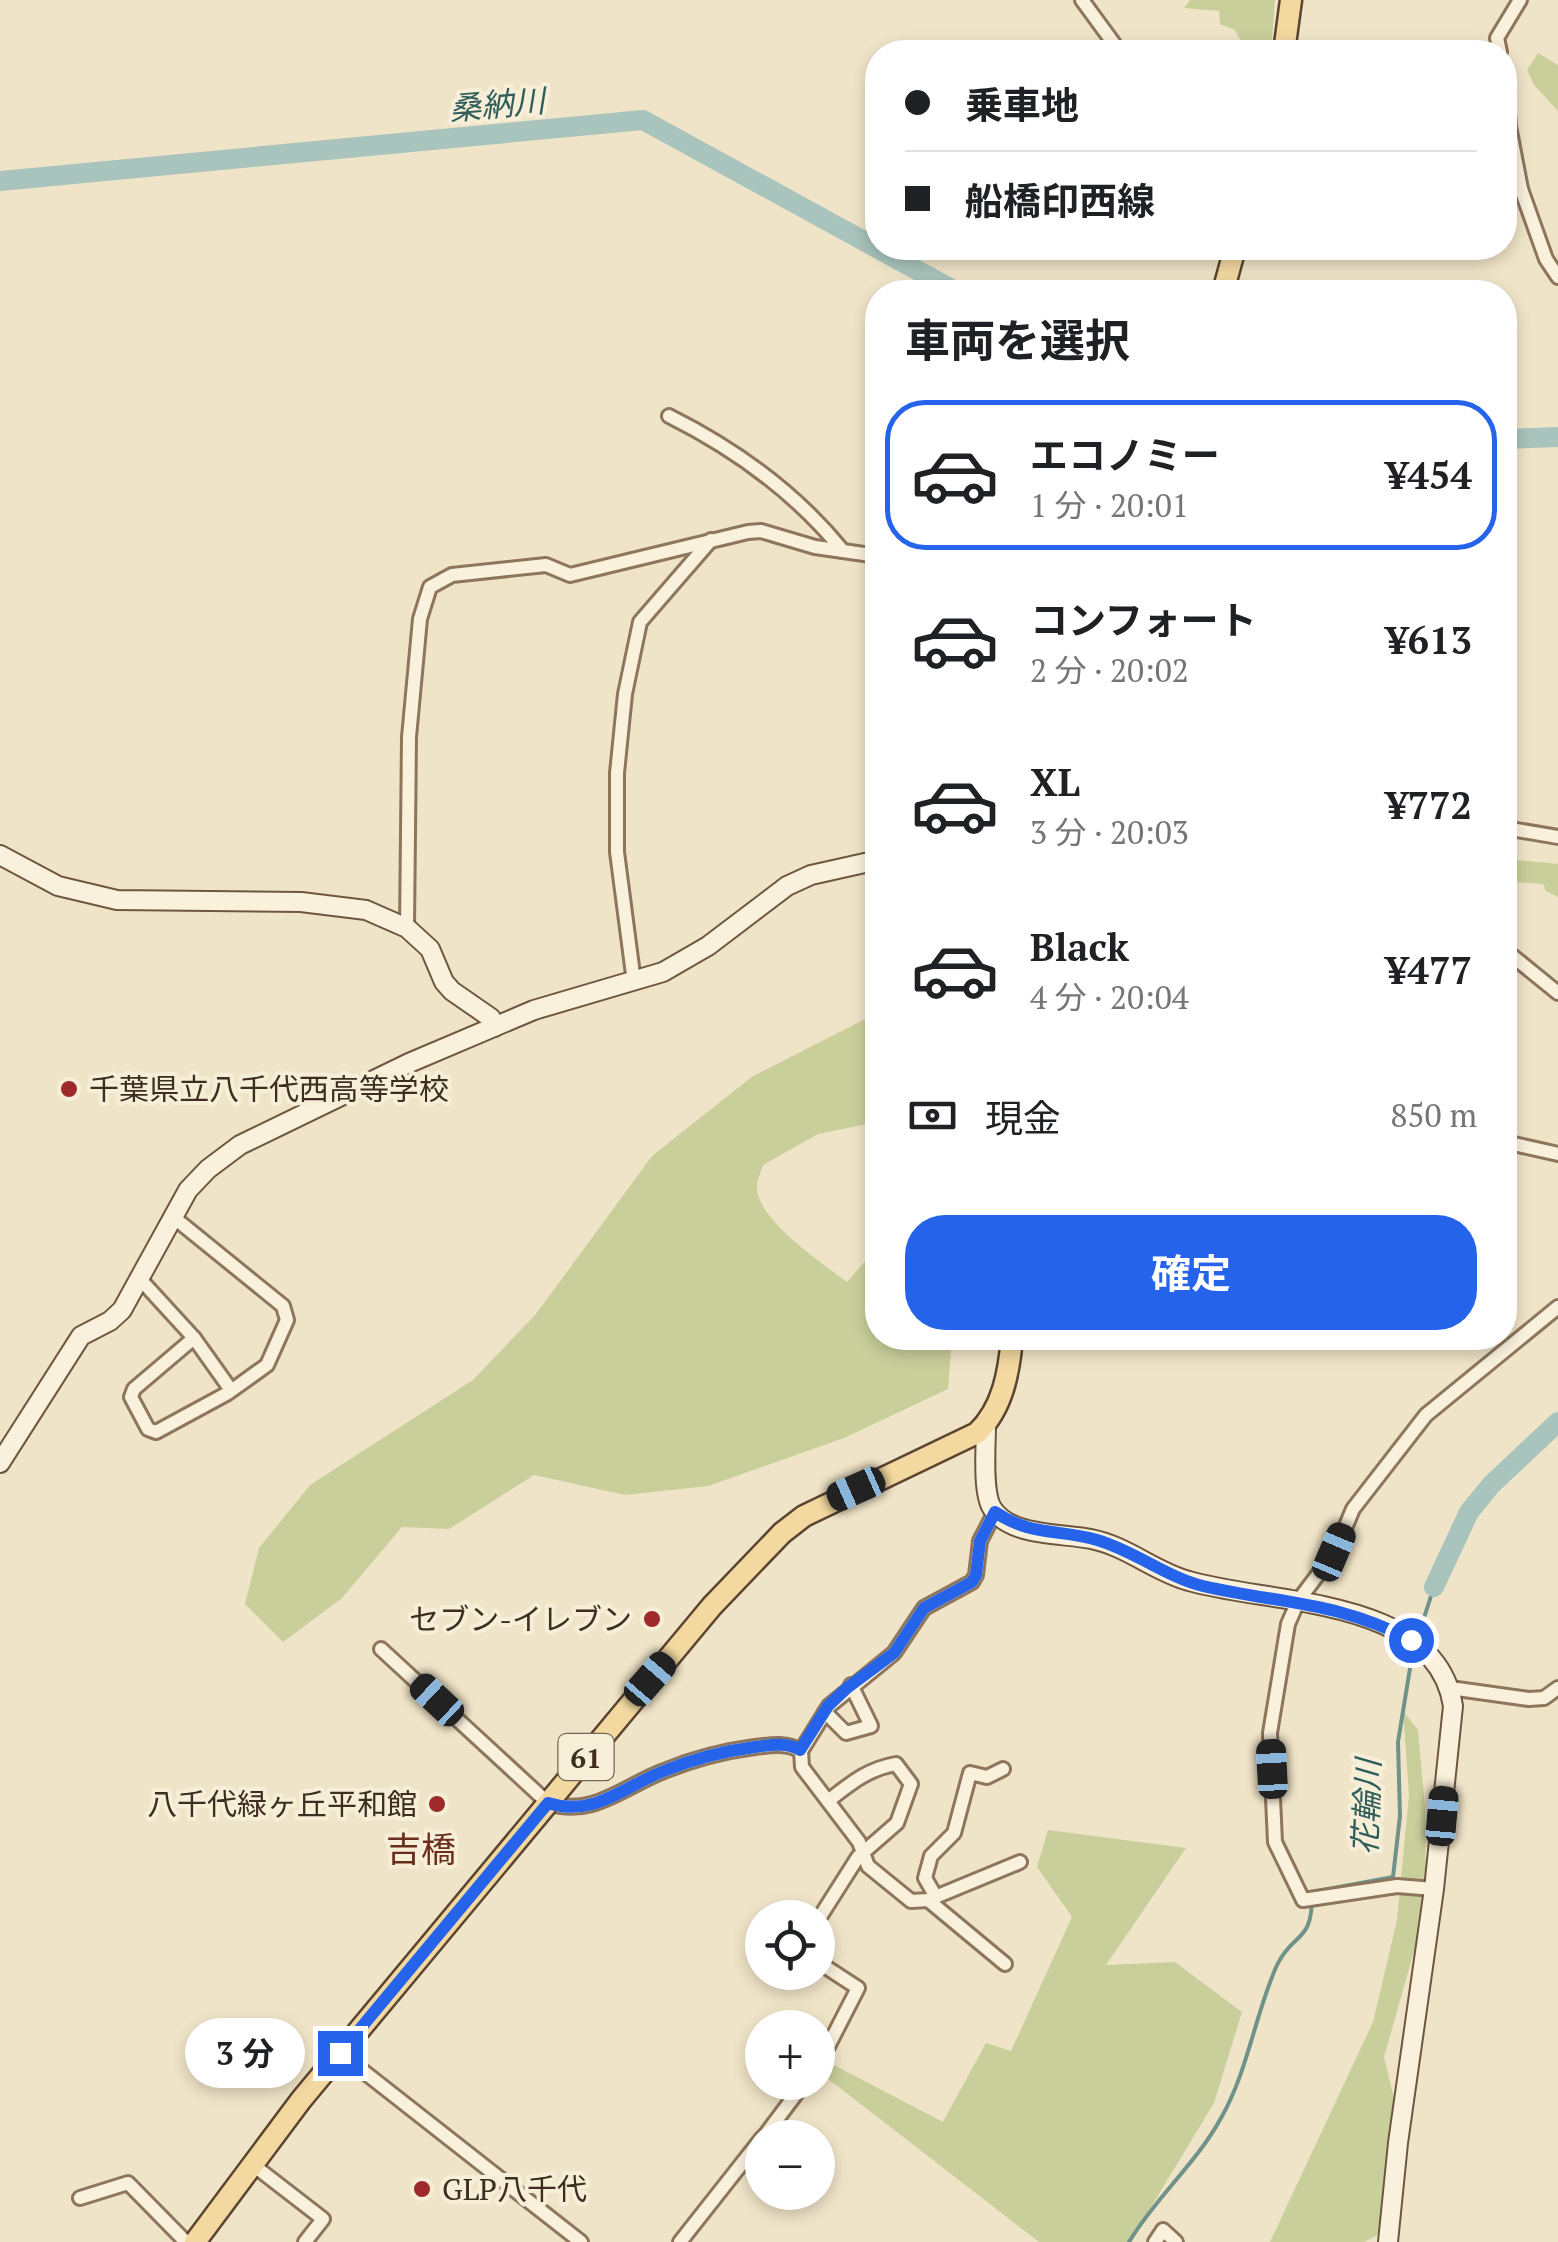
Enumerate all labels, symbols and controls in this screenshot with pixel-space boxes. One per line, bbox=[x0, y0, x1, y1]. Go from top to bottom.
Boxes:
water label: 桑納川 bbox=[447, 79, 550, 129]
text: 乗車地 bbox=[965, 80, 1079, 130]
text: 船橋印西線 bbox=[965, 176, 1155, 226]
text: 車両を選択 bbox=[905, 310, 1130, 370]
icon: car bbox=[910, 430, 1000, 520]
text: エコノミー bbox=[1030, 430, 1220, 480]
text: ¥454 bbox=[1386, 450, 1472, 500]
text: 1 分 · 20:01 bbox=[1030, 484, 1189, 526]
icon: car bbox=[910, 595, 1000, 685]
text: コンフォート bbox=[1030, 595, 1257, 645]
text: ¥613 bbox=[1386, 615, 1472, 665]
text: 2 分 · 20:02 bbox=[1030, 649, 1189, 691]
text: XL bbox=[1030, 757, 1080, 807]
icon: car bbox=[910, 760, 1000, 850]
text: ¥772 bbox=[1386, 780, 1472, 830]
text: 3 分 · 20:03 bbox=[1030, 811, 1189, 853]
text: Black bbox=[1030, 922, 1129, 972]
icon: car bbox=[910, 925, 1000, 1015]
text: ¥477 bbox=[1386, 945, 1472, 995]
text: 4 分 · 20:04 bbox=[1030, 976, 1189, 1018]
place label: 千葉県立八千代西高等学校 bbox=[89, 1069, 449, 1109]
marker: 千葉県立八千代西高等学校 bbox=[58, 1078, 80, 1100]
icon: cash bbox=[905, 1088, 960, 1143]
text: 現金 bbox=[985, 1093, 1061, 1143]
text: 850 m bbox=[1390, 1094, 1477, 1136]
button: 確定 bbox=[905, 1215, 1477, 1330]
car bbox=[822, 1463, 890, 1515]
car bbox=[1308, 1519, 1360, 1585]
place label: セブン-イレブン bbox=[409, 1599, 632, 1639]
marker: セブン-イレブン bbox=[641, 1608, 663, 1630]
route start bbox=[1389, 1618, 1434, 1663]
car bbox=[619, 1647, 681, 1711]
car bbox=[405, 1669, 469, 1731]
road number: 61 bbox=[558, 1734, 614, 1780]
car bbox=[1255, 1738, 1289, 1800]
water label: 花輪川 bbox=[1343, 1755, 1389, 1856]
place label: 八千代緑ヶ丘平和館 bbox=[147, 1784, 417, 1824]
car bbox=[1424, 1785, 1460, 1847]
marker: 八千代緑ヶ丘平和館 bbox=[426, 1793, 448, 1815]
district label: 吉橋 bbox=[386, 1826, 456, 1872]
map controls bbox=[745, 1900, 835, 2210]
button: locate bbox=[745, 1900, 835, 1990]
button: + bbox=[745, 2010, 835, 2100]
callout: 3 分 bbox=[185, 2018, 305, 2088]
route end bbox=[318, 2031, 363, 2076]
text: 3 分 bbox=[216, 2032, 274, 2074]
button: − bbox=[745, 2120, 835, 2210]
place label: GLP八千代 bbox=[442, 2169, 587, 2209]
marker: GLP八千代 bbox=[411, 2178, 433, 2200]

